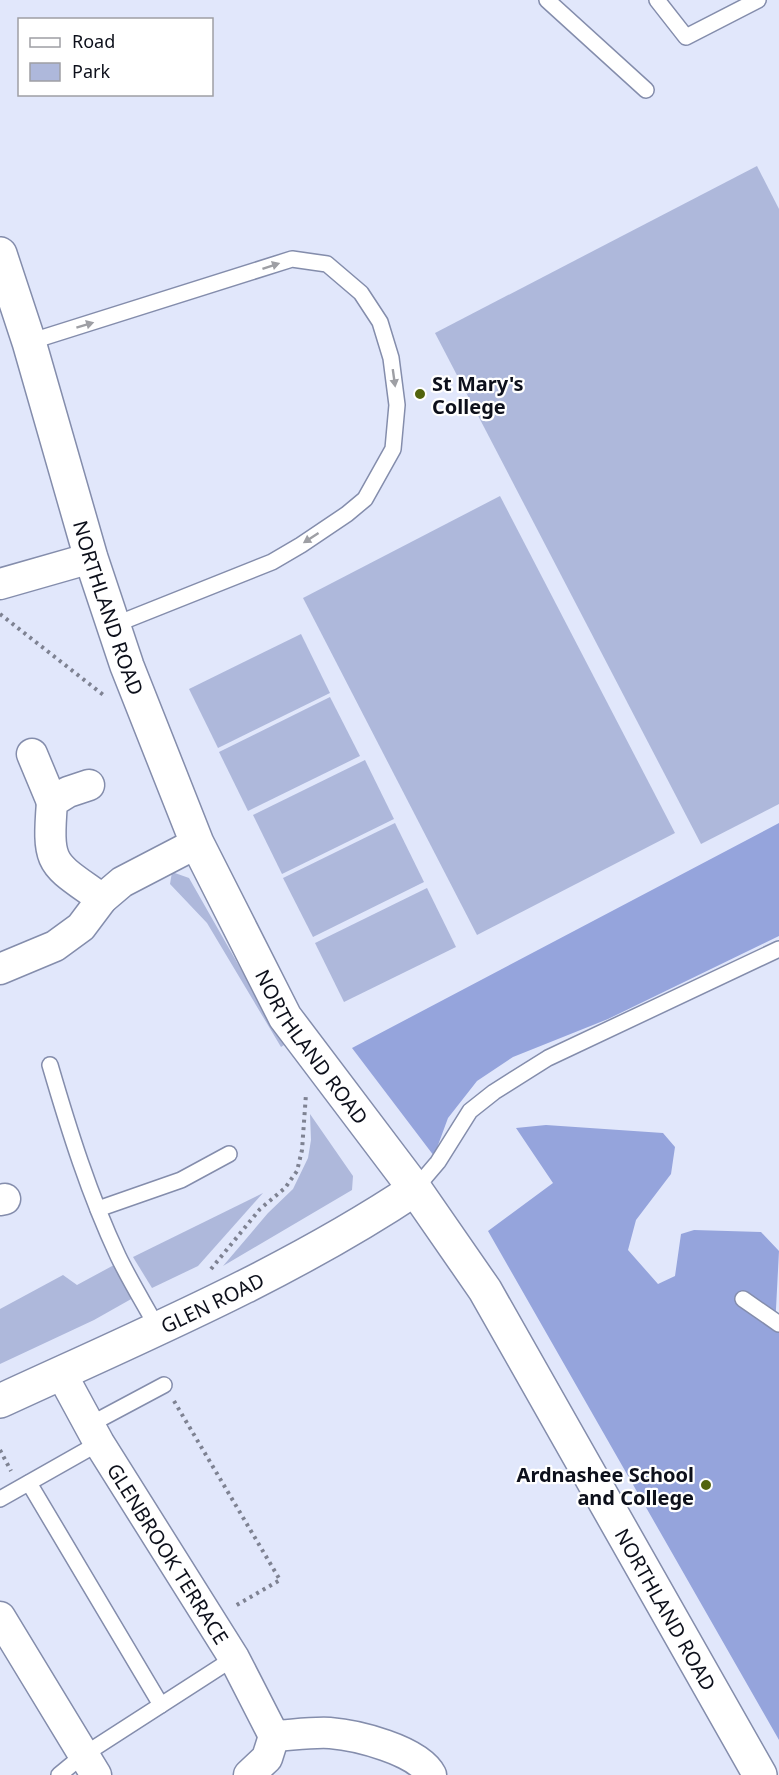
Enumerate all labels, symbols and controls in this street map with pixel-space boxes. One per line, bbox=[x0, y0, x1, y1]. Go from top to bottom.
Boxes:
legend bbox=[18, 18, 213, 96]
text: Road bbox=[72, 29, 115, 53]
text: Park bbox=[72, 59, 110, 83]
one-way arrow bbox=[262, 261, 280, 270]
one-way arrow bbox=[76, 320, 94, 329]
one-way arrow bbox=[389, 369, 398, 388]
place label: St Mary's College bbox=[432, 370, 524, 420]
marker: St Mary's College bbox=[413, 387, 427, 401]
street label: NORTHLAND ROAD bbox=[67, 517, 151, 699]
one-way arrow bbox=[304, 532, 320, 544]
street label: NORTHLAND ROAD bbox=[250, 965, 375, 1129]
street label: GLEN ROAD bbox=[156, 1266, 268, 1339]
street label: GLENBROOK TERRACE bbox=[101, 1458, 235, 1649]
place label: Ardnashee School and College bbox=[517, 1461, 694, 1511]
marker: Ardnashee School and College bbox=[699, 1478, 713, 1492]
street label: NORTHLAND ROAD bbox=[609, 1523, 723, 1695]

